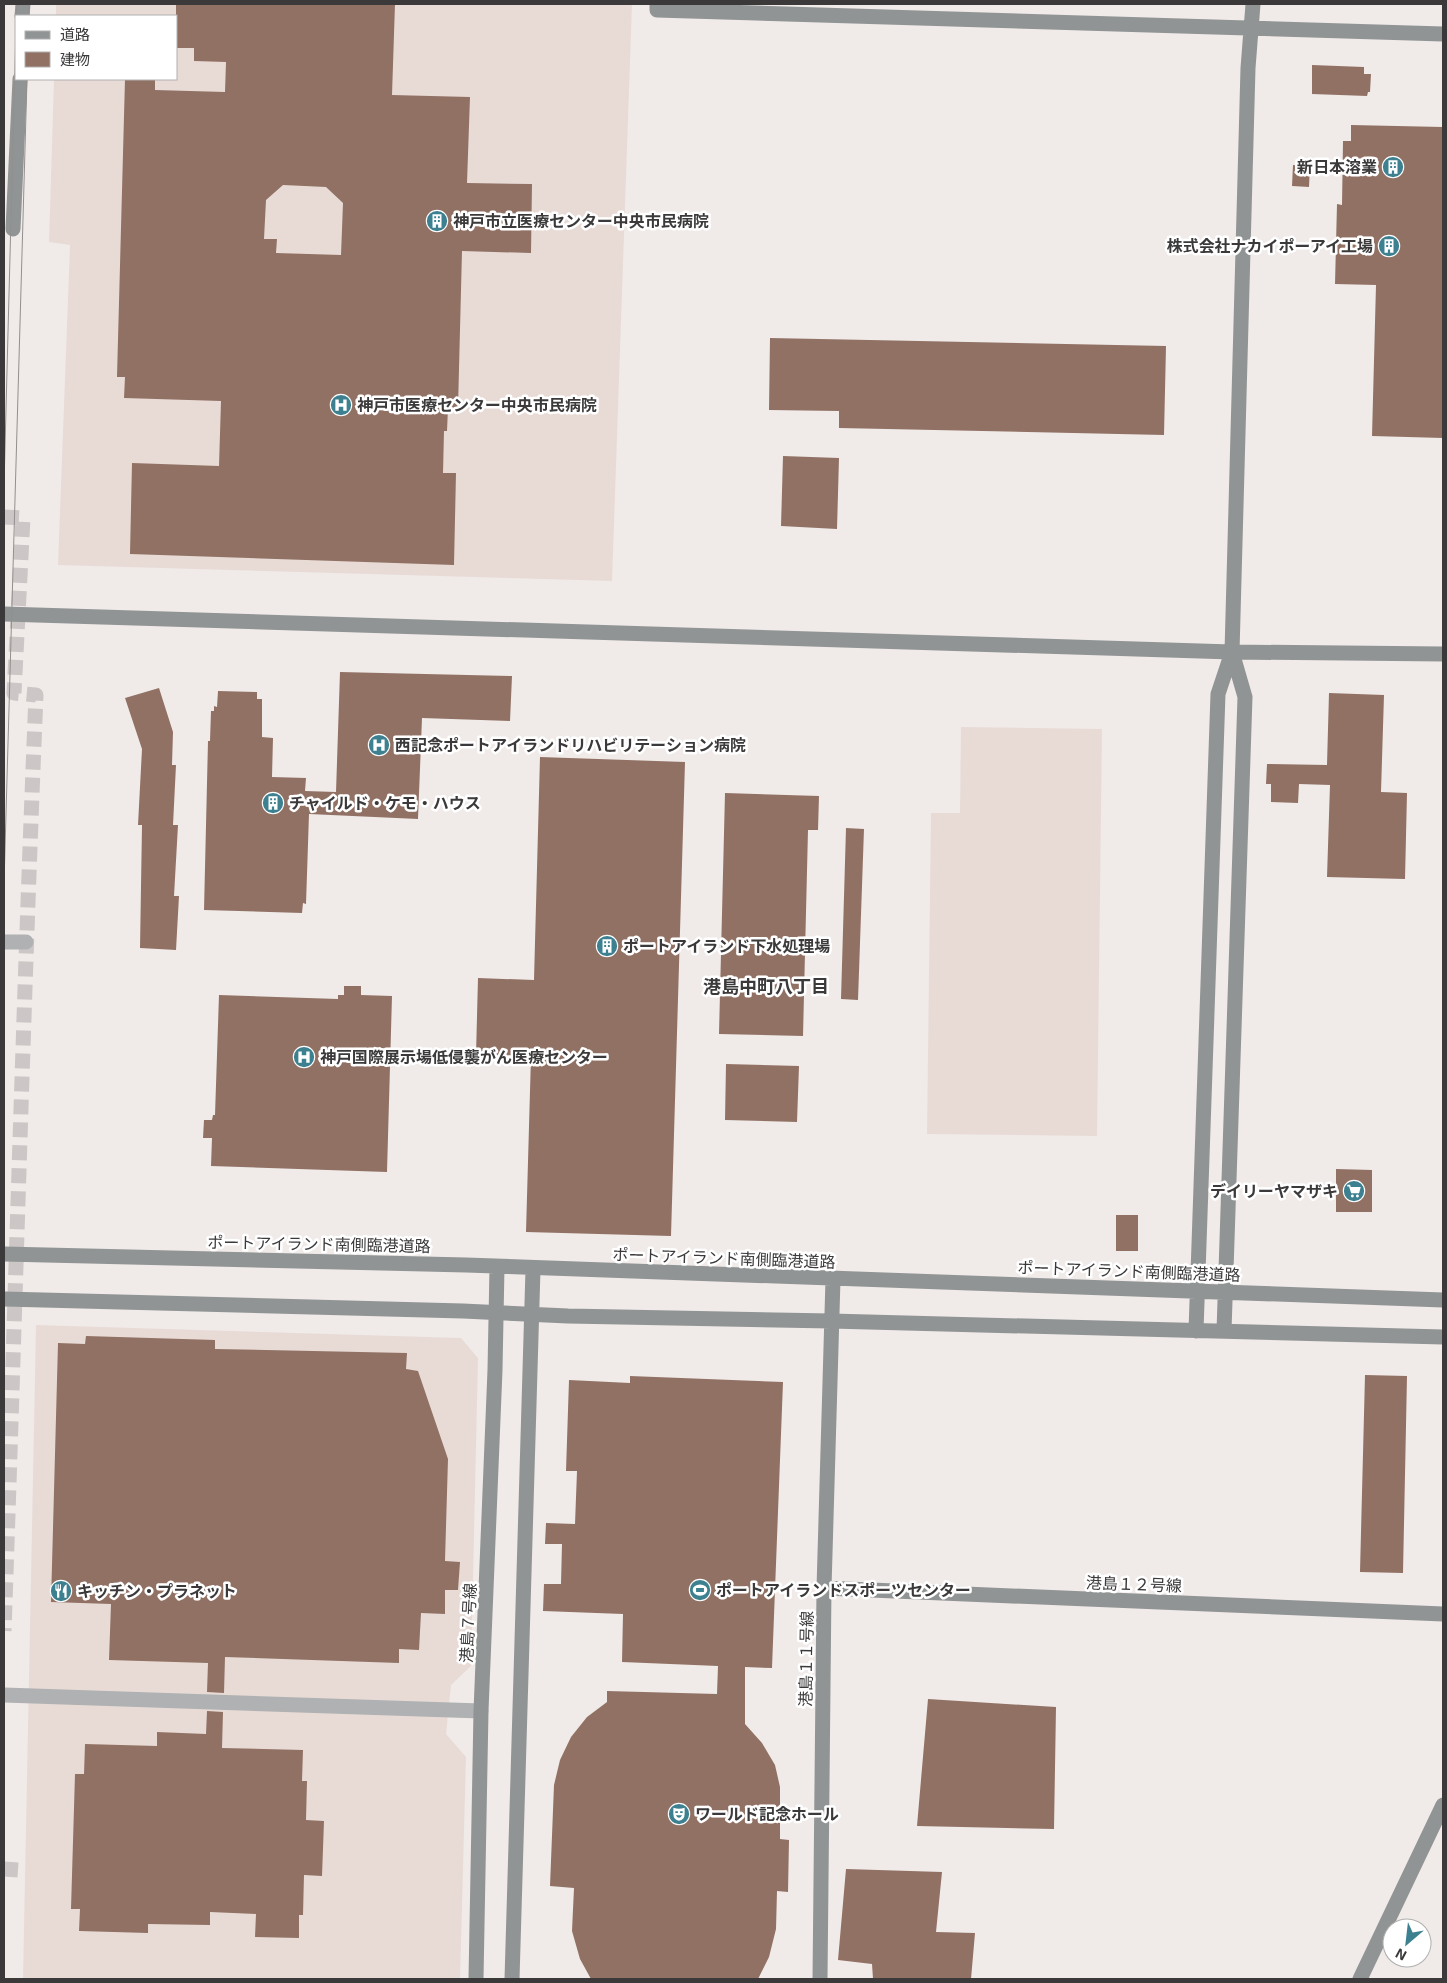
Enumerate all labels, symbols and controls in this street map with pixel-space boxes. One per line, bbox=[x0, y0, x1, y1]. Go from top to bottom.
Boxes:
legend bbox=[15, 15, 178, 80]
text: 道路 bbox=[60, 25, 90, 43]
text: 建物 bbox=[60, 50, 90, 68]
building icon: 新日本溶業 bbox=[1381, 155, 1405, 179]
place label: 新日本溶業 bbox=[1297, 157, 1377, 176]
building icon: 神戸市立医療センター中央市民病院 bbox=[425, 209, 449, 233]
place label: 神戸市立医療センター中央市民病院 bbox=[453, 211, 709, 230]
building icon: 株式会社ナカイポーアイ工場 bbox=[1377, 234, 1401, 258]
place label: 株式会社ナカイポーアイ工場 bbox=[1166, 236, 1373, 255]
hospital icon: 神戸市医療センター中央市民病院 bbox=[329, 393, 353, 417]
place label: 神戸市医療センター中央市民病院 bbox=[357, 395, 597, 414]
hospital icon: 西記念ポートアイランドリハビリテーション病院 bbox=[367, 733, 391, 757]
place label: 西記念ポートアイランドリハビリテーション病院 bbox=[395, 735, 746, 754]
building icon: チャイルド・ケモ・ハウス bbox=[261, 791, 285, 815]
place label: チャイルド・ケモ・ハウス bbox=[289, 793, 481, 812]
building icon: ポートアイランド下水処理場 bbox=[595, 934, 619, 958]
place label: ポートアイランド下水処理場 bbox=[623, 936, 830, 955]
district label: 港島中町八丁目 bbox=[703, 975, 829, 997]
hospital icon: 神戸国際展示場低侵襲がん医療センター bbox=[292, 1045, 316, 1069]
place label: 神戸国際展示場低侵襲がん医療センター bbox=[320, 1047, 608, 1066]
supermarket icon: デイリーヤマザキ bbox=[1342, 1179, 1366, 1203]
place label: デイリーヤマザキ bbox=[1210, 1181, 1338, 1200]
street label: ポートアイランド南側臨港道路 bbox=[207, 1232, 431, 1255]
street label: ポートアイランド南側臨港道路 bbox=[612, 1244, 836, 1271]
street label: ポートアイランド南側臨港道路 bbox=[1017, 1257, 1241, 1284]
street label: 港島１２号線 bbox=[1086, 1572, 1182, 1595]
sports icon: ポートアイランドスポーツセンター bbox=[688, 1578, 712, 1602]
restaurant icon: キッチン・プラネット bbox=[49, 1579, 73, 1603]
place label: ポートアイランドスポーツセンター bbox=[716, 1580, 971, 1599]
place label: キッチン・プラネット bbox=[77, 1581, 237, 1600]
street label: 港島７号線 bbox=[456, 1583, 479, 1663]
street label: 港島１１号線 bbox=[795, 1611, 816, 1707]
theatre icon: ワールド記念ホール bbox=[667, 1802, 691, 1826]
place label: ワールド記念ホール bbox=[695, 1804, 839, 1823]
north arrow bbox=[1382, 1918, 1432, 1968]
text: N bbox=[1392, 1945, 1409, 1965]

